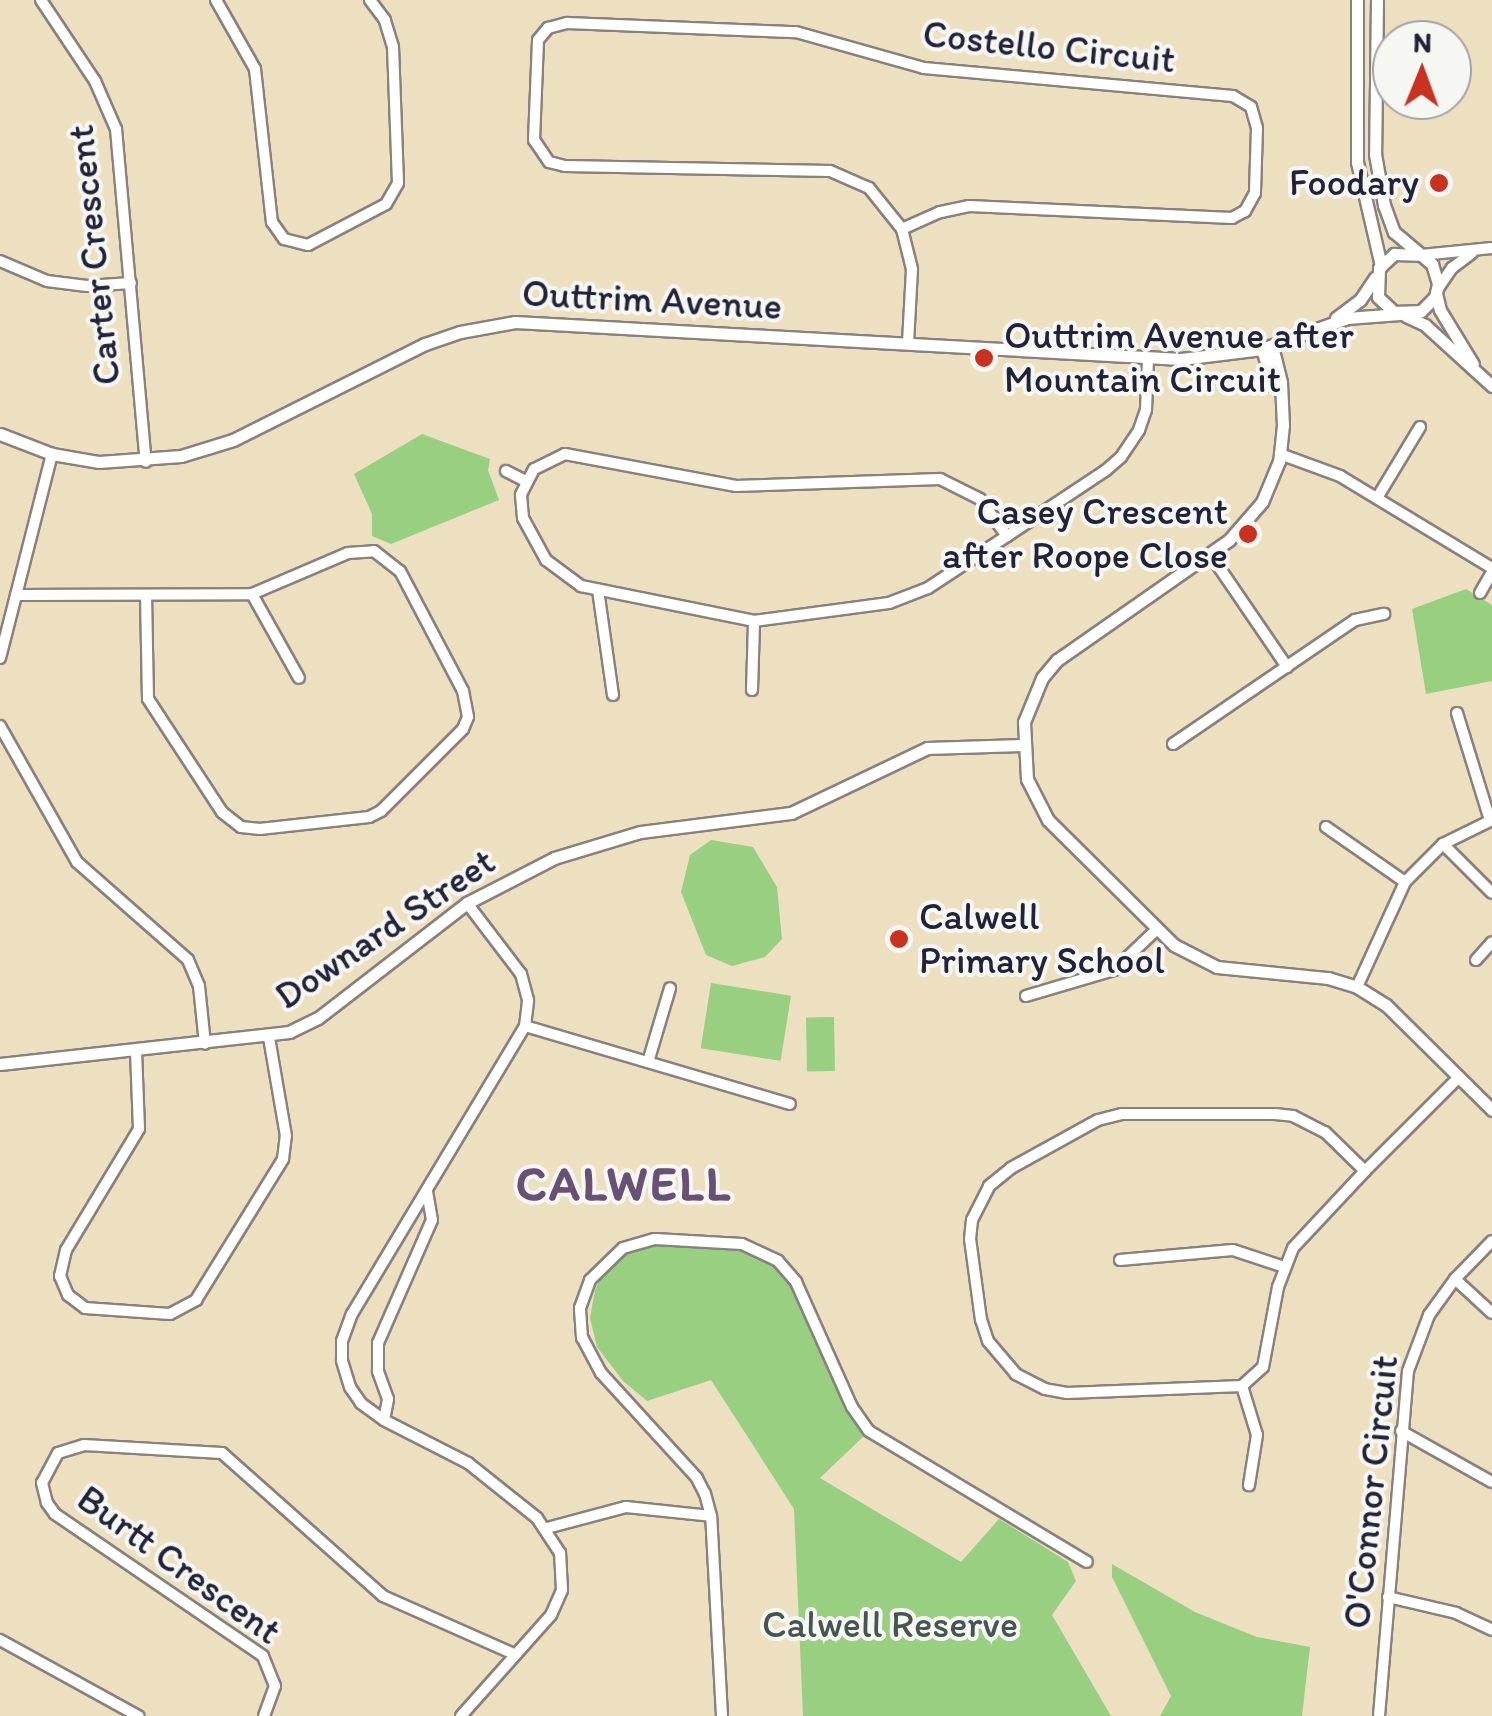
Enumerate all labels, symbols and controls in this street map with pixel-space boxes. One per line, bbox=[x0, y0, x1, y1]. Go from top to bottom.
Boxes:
street label: Costello Circuit bbox=[920, 11, 1178, 83]
north arrow bbox=[1372, 20, 1472, 120]
text: N bbox=[1413, 25, 1432, 59]
street label: Carter Crescent bbox=[58, 123, 130, 387]
place label: Foodary bbox=[1289, 160, 1419, 206]
marker: Foodary bbox=[1428, 172, 1450, 194]
street label: Outtrim Avenue bbox=[522, 270, 782, 330]
place label: Outtrim Avenue after Mountain Circuit bbox=[1004, 313, 1352, 402]
marker: Outtrim Avenue after Mountain Circuit bbox=[973, 347, 995, 369]
place label: Casey Crescent after Roope Close bbox=[941, 489, 1228, 578]
marker: Casey Crescent after Roope Close bbox=[1237, 523, 1259, 545]
street label: Downard Street bbox=[267, 839, 503, 1019]
place label: Calwell Primary School bbox=[919, 894, 1164, 984]
marker: Calwell Primary School bbox=[888, 928, 910, 950]
district label: CALWELL bbox=[514, 1155, 734, 1213]
street label: O'Connor Circuit bbox=[1334, 1353, 1408, 1631]
street label: Burtt Crescent bbox=[68, 1475, 290, 1655]
park label: Calwell Reserve bbox=[762, 1602, 1018, 1648]

